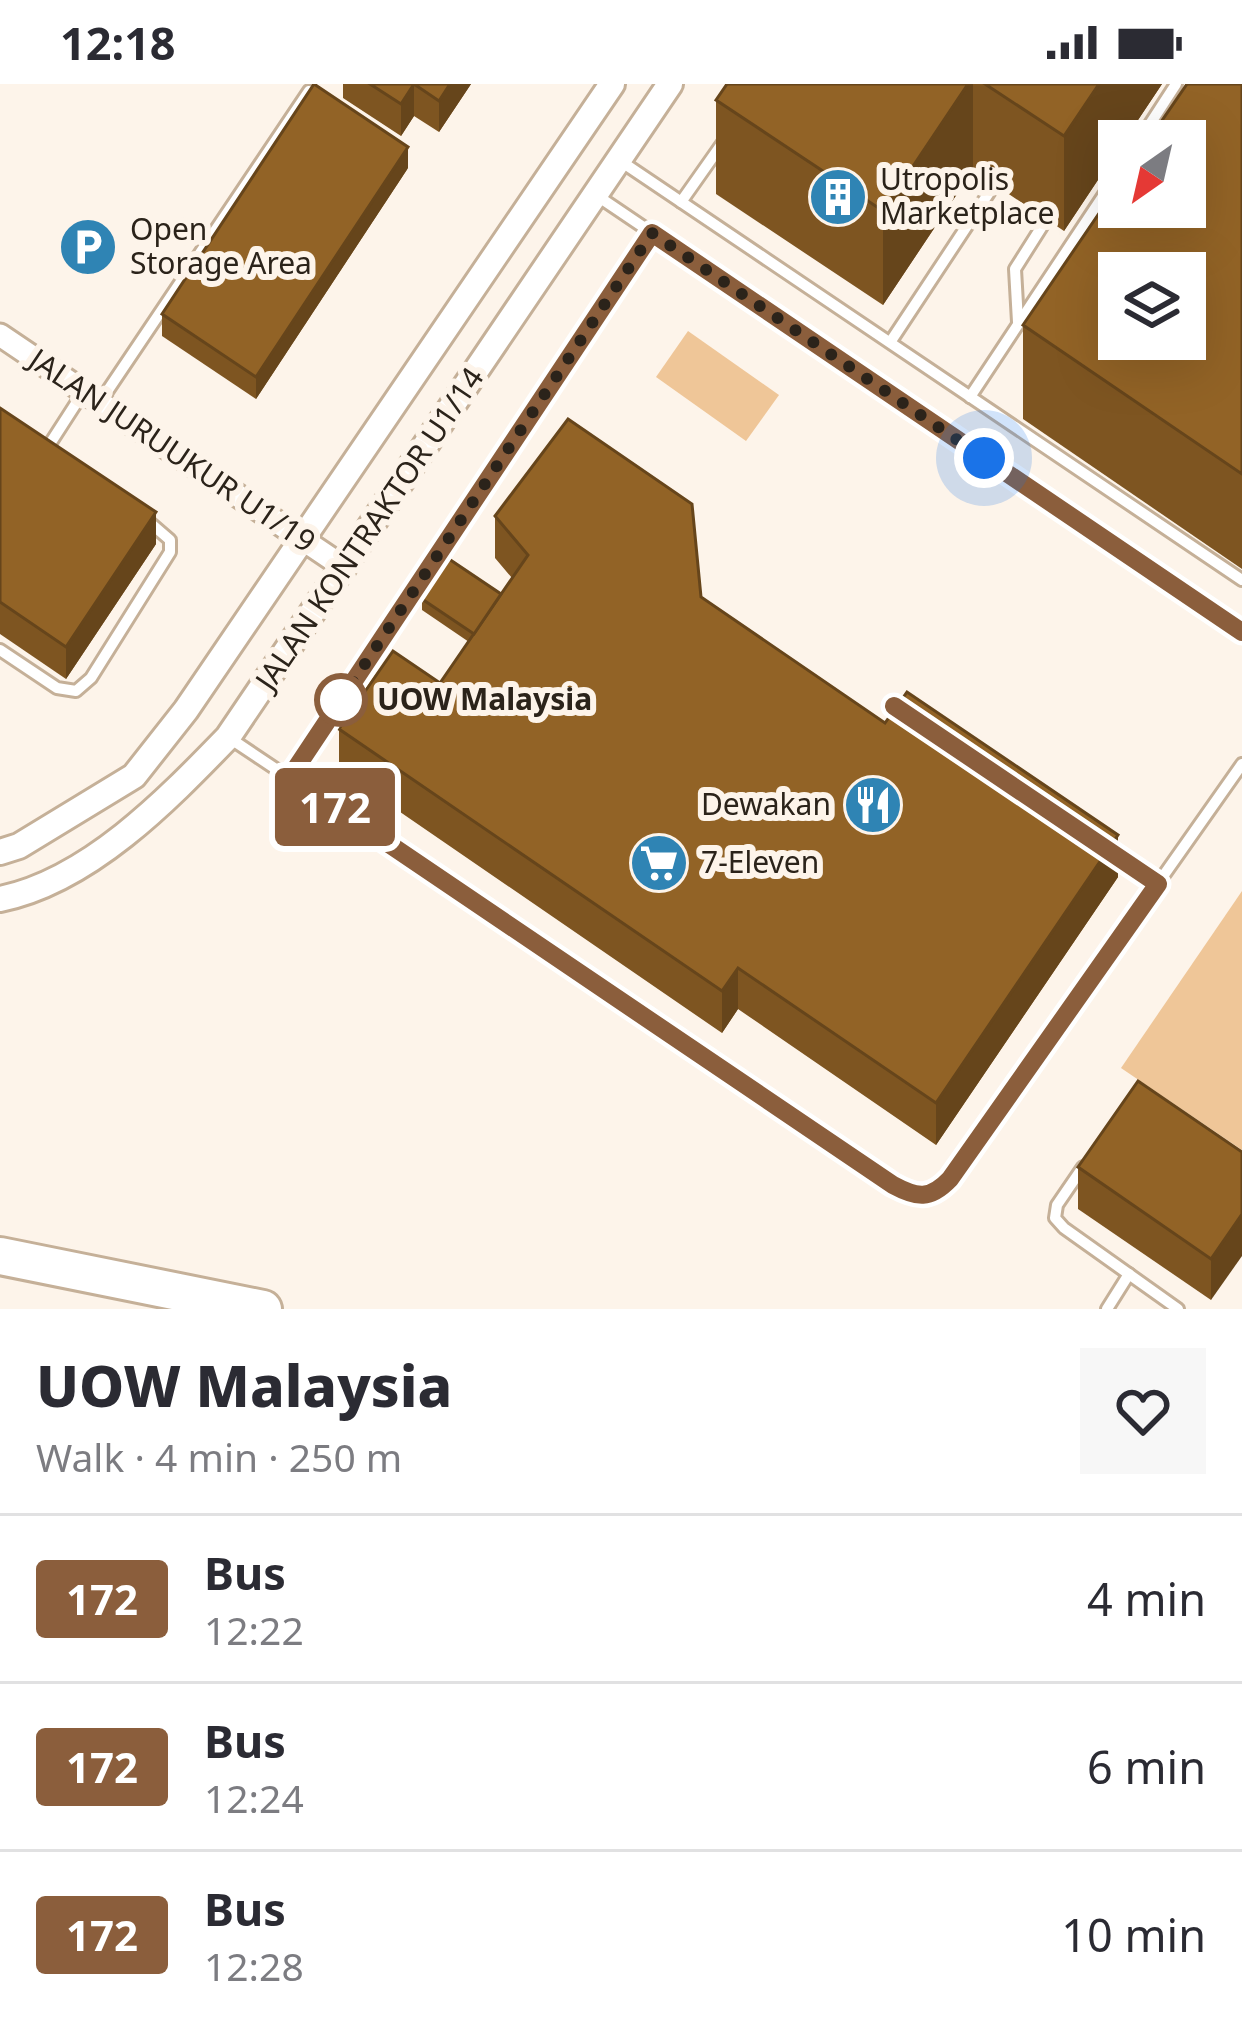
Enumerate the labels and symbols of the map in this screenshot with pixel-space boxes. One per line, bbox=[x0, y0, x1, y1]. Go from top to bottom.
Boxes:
north arrow bbox=[1098, 120, 1206, 228]
place label: Utropolis Marketplace bbox=[880, 158, 1055, 233]
building icon: Utropolis Marketplace bbox=[807, 166, 869, 228]
place label: Open Storage Area bbox=[130, 208, 312, 283]
parking icon: Open Storage Area bbox=[57, 216, 119, 278]
street label: JALAN JURUUKUR U1/19 bbox=[19, 337, 324, 561]
street label: JALAN KONTRAKTOR U1/14 bbox=[244, 359, 492, 700]
your location bbox=[954, 428, 1014, 488]
marker: UOW Malaysia bbox=[316, 675, 366, 725]
place label: UOW Malaysia bbox=[377, 678, 592, 719]
line badge: 172 bbox=[266, 768, 404, 846]
restaurant icon: Dewakan bbox=[842, 774, 904, 836]
place label: Dewakan bbox=[701, 783, 831, 824]
supermarket icon: 7-Eleven bbox=[628, 832, 690, 894]
place label: 7-Eleven bbox=[701, 841, 819, 882]

